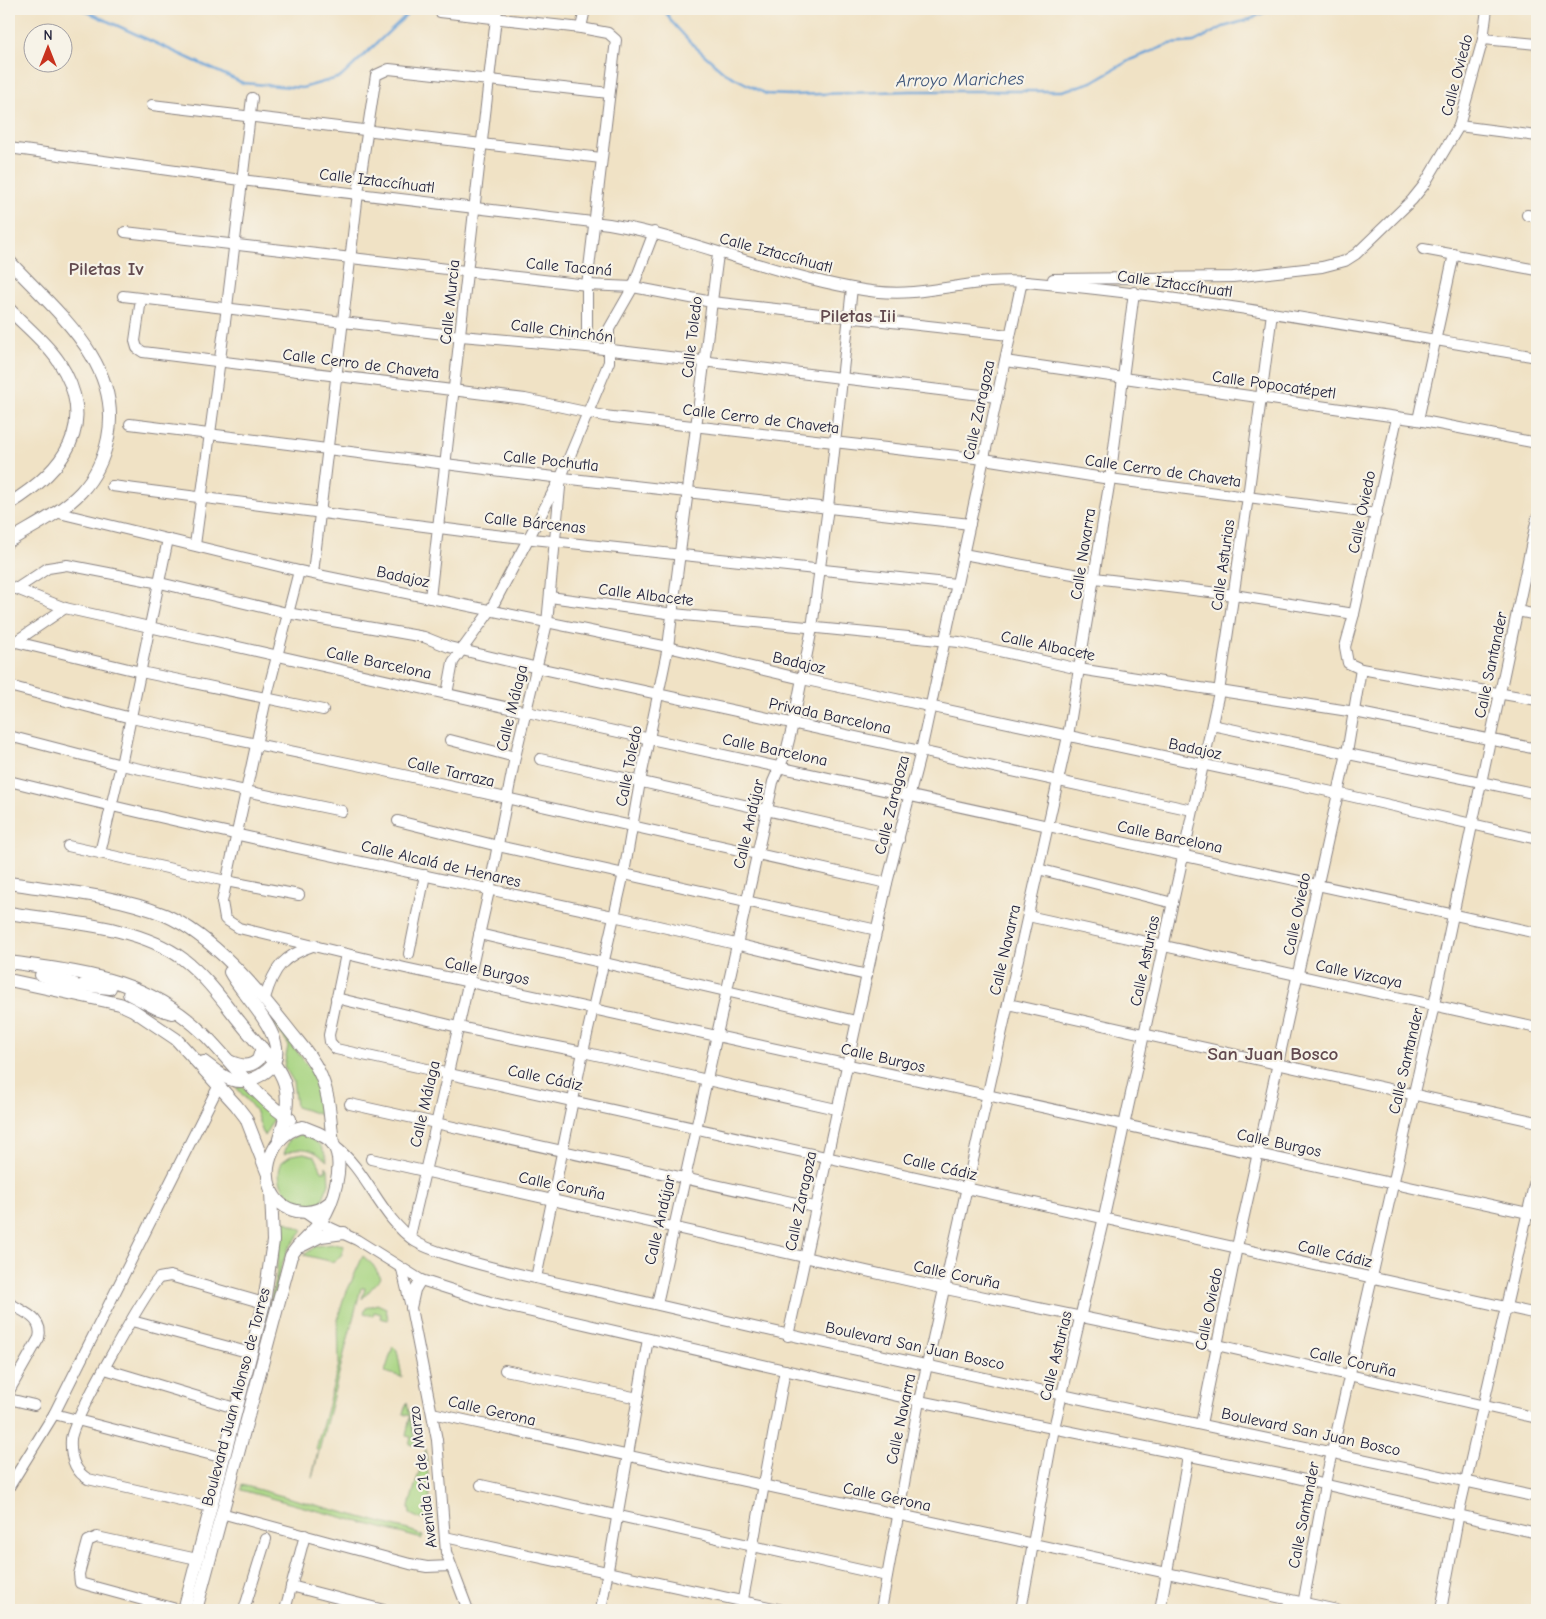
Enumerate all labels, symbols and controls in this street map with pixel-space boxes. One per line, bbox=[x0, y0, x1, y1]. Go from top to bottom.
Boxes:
north arrow bbox=[22, 22, 72, 72]
text: N bbox=[43, 27, 53, 44]
street label: Calle Oviedo bbox=[1437, 32, 1477, 118]
water label: Arroyo Mariches bbox=[895, 68, 1025, 92]
street label: Calle Iztaccíhuatl bbox=[318, 165, 436, 197]
street label: Calle Iztaccíhuatl bbox=[718, 229, 834, 277]
street label: Calle Tacaná bbox=[525, 254, 613, 280]
district label: Piletas Iv bbox=[69, 258, 143, 280]
street label: Calle Murcia bbox=[437, 259, 463, 345]
street label: Calle Iztaccíhuatl bbox=[1116, 267, 1234, 301]
street label: Calle Toledo bbox=[678, 295, 706, 379]
district label: Piletas Iii bbox=[820, 305, 896, 327]
street label: Calle Chinchón bbox=[510, 316, 614, 346]
street label: Calle Cerro de Chaveta bbox=[282, 345, 440, 383]
street label: Calle Zaragoza bbox=[960, 358, 998, 462]
street label: Calle Popocatépetl bbox=[1211, 367, 1337, 403]
street label: Calle Cerro de Chaveta bbox=[682, 400, 840, 438]
street label: Calle Pochutla bbox=[502, 447, 600, 475]
street label: Calle Cerro de Chaveta bbox=[1084, 451, 1242, 491]
street label: Calle Oviedo bbox=[1344, 469, 1380, 555]
street label: Calle Navarra bbox=[1067, 507, 1099, 601]
street label: Calle Bárcenas bbox=[483, 509, 587, 537]
street label: Calle Asturias bbox=[1208, 518, 1238, 612]
street label: Badajoz bbox=[375, 563, 431, 591]
street label: Calle Albacete bbox=[597, 580, 695, 610]
street label: Calle Santander bbox=[1471, 609, 1511, 720]
street label: Calle Albacete bbox=[999, 627, 1097, 665]
street label: Calle Barcelona bbox=[325, 643, 433, 683]
street label: Badajoz bbox=[771, 648, 827, 678]
street label: Calle Málaga bbox=[493, 663, 531, 753]
street label: Privada Barcelona bbox=[767, 694, 893, 738]
street label: Calle Toledo bbox=[612, 724, 646, 808]
street label: Calle Barcelona bbox=[721, 730, 829, 770]
street label: Badajoz bbox=[1167, 735, 1223, 763]
street label: Calle Tarraza bbox=[406, 753, 496, 791]
street label: Calle Zaragoza bbox=[871, 754, 913, 856]
street label: Calle Andújar bbox=[730, 777, 768, 871]
street label: Calle Barcelona bbox=[1116, 817, 1224, 857]
street label: Calle Alcalá de Henares bbox=[359, 837, 523, 891]
street label: Calle Oviedo bbox=[1279, 871, 1315, 957]
street label: Calle Navarra bbox=[986, 903, 1024, 997]
street label: Calle Asturias bbox=[1127, 914, 1163, 1008]
street label: Calle Burgos bbox=[443, 953, 531, 989]
street label: Calle Vizcaya bbox=[1314, 956, 1404, 992]
street label: Calle Santander bbox=[1385, 1006, 1427, 1116]
street label: Calle Burgos bbox=[839, 1040, 927, 1077]
district label: San Juan Bosco bbox=[1208, 1043, 1339, 1065]
street label: Calle Málaga bbox=[406, 1059, 444, 1149]
street label: Calle Cádiz bbox=[506, 1061, 584, 1095]
street label: Calle Burgos bbox=[1235, 1125, 1323, 1161]
street label: Calle Zaragoza bbox=[782, 1149, 820, 1253]
street label: Calle Cádiz bbox=[901, 1150, 979, 1184]
street label: Calle Coruña bbox=[517, 1168, 607, 1204]
street label: Calle Andújar bbox=[641, 1173, 679, 1267]
street label: Calle Cádiz bbox=[1296, 1237, 1374, 1271]
street label: Calle Coruña bbox=[912, 1257, 1002, 1293]
street label: Calle Oviedo bbox=[1191, 1266, 1227, 1352]
street label: Boulevard Juan Alonso de Torres bbox=[198, 1286, 274, 1508]
street label: Calle Asturias bbox=[1036, 1309, 1076, 1403]
street label: Boulevard San Juan Bosco bbox=[824, 1318, 1006, 1374]
street label: Calle Coruña bbox=[1308, 1343, 1398, 1381]
street label: Calle Navarra bbox=[883, 1372, 919, 1466]
street label: Calle Gerona bbox=[446, 1392, 538, 1430]
street label: Boulevard San Juan Bosco bbox=[1220, 1404, 1402, 1460]
street label: Avenida 21 de Marzo bbox=[405, 1405, 441, 1549]
street label: Calle Santander bbox=[1285, 1459, 1323, 1570]
street label: Calle Gerona bbox=[841, 1479, 933, 1515]

